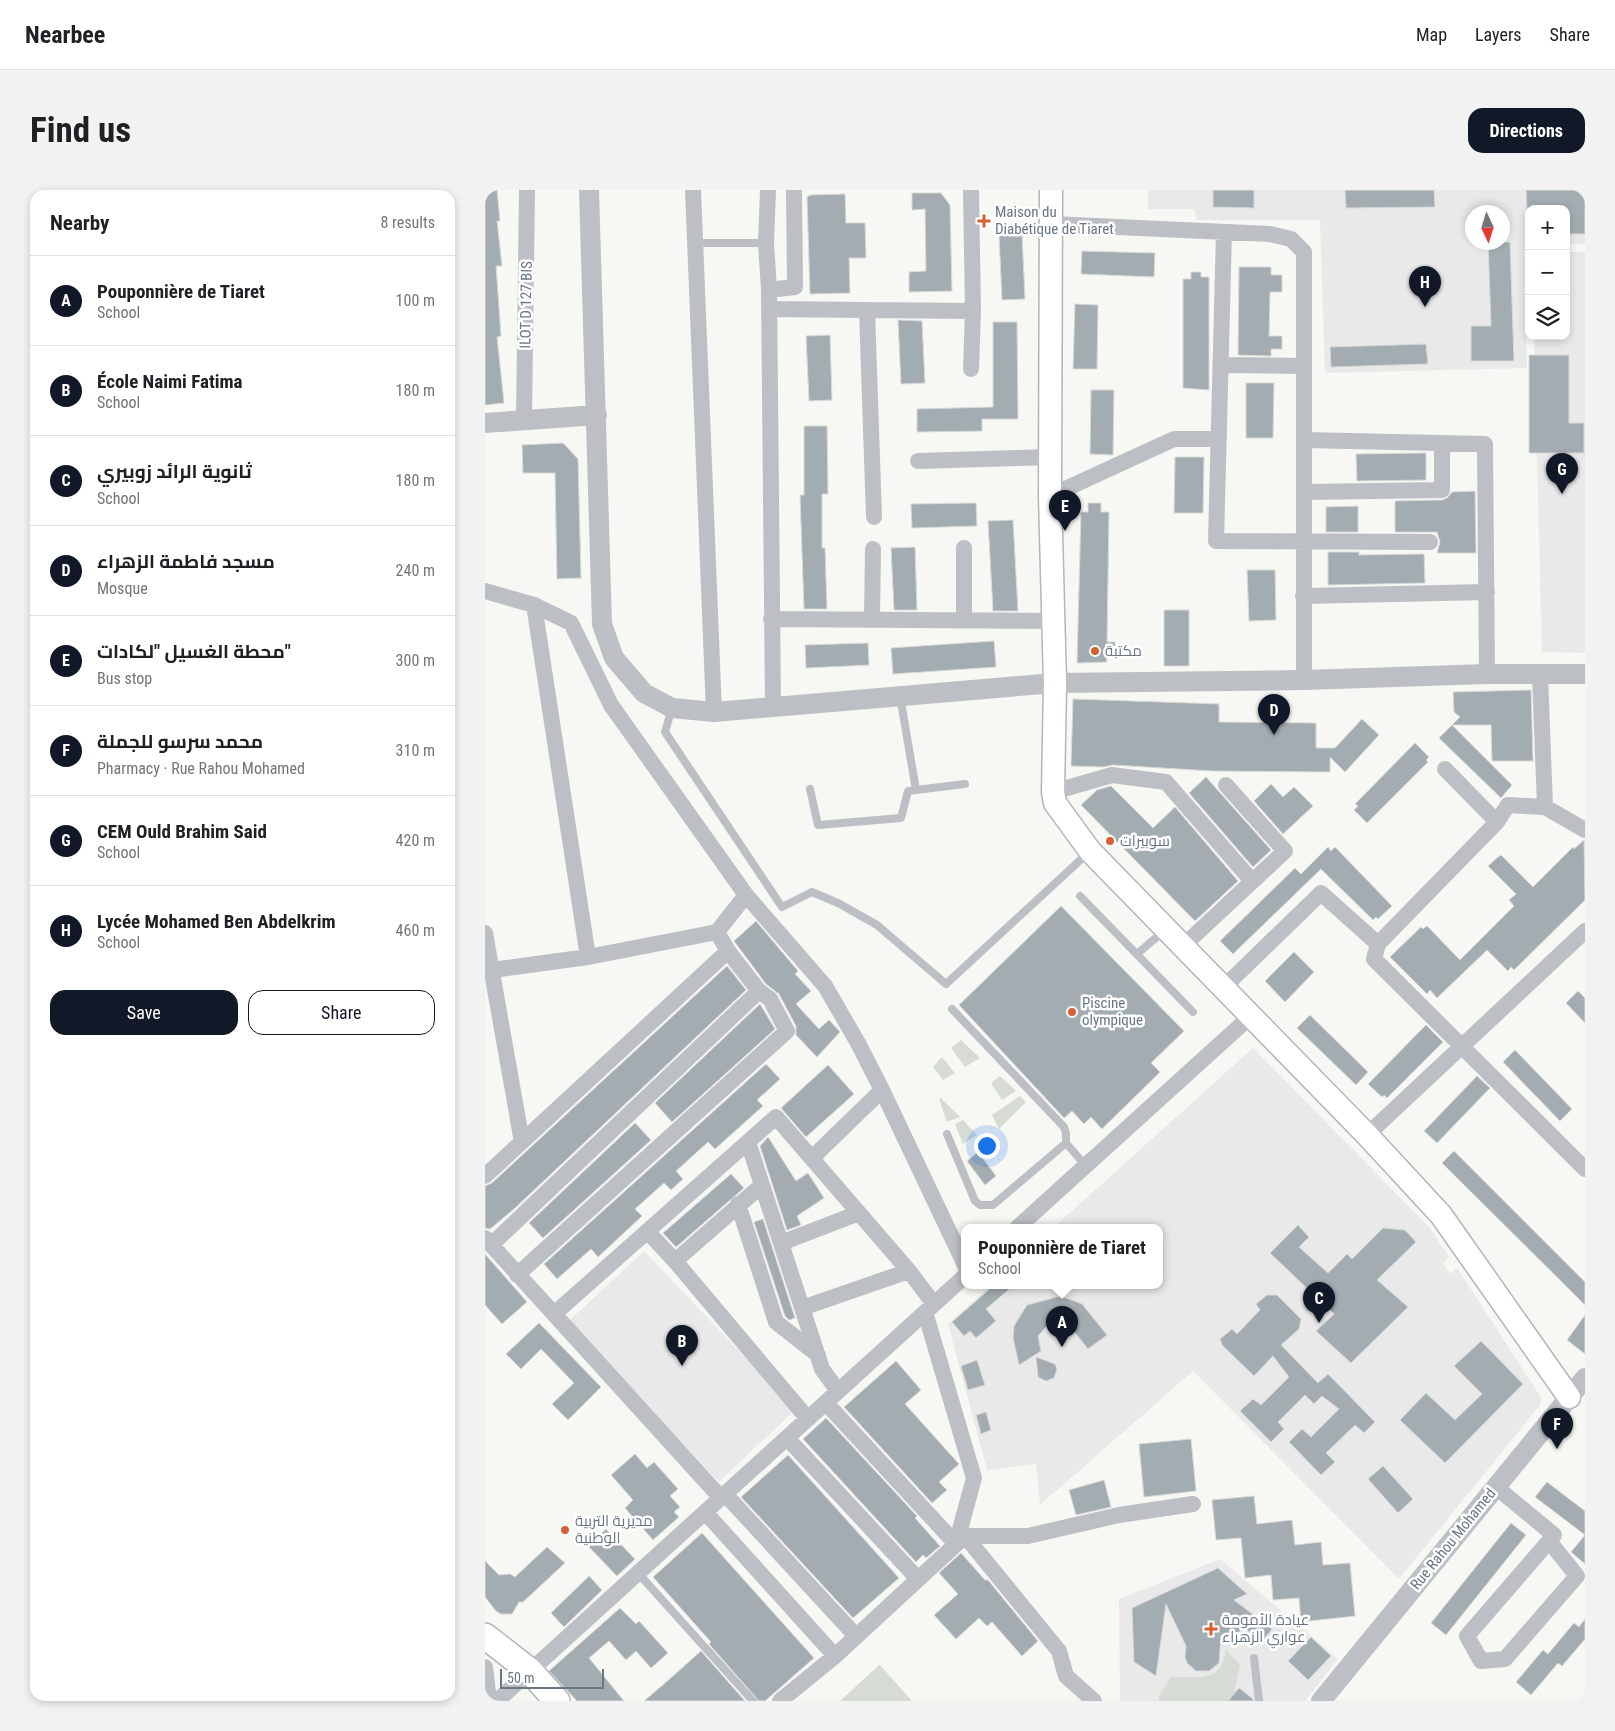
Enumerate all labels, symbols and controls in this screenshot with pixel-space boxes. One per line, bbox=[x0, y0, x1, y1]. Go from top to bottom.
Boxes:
text: Nearbee bbox=[25, 21, 105, 49]
text: Map bbox=[1416, 24, 1447, 45]
text: Layers bbox=[1475, 24, 1522, 45]
text: Share bbox=[1550, 24, 1590, 45]
button: Directions bbox=[1468, 108, 1585, 153]
text: Find us bbox=[30, 110, 131, 151]
place label: Maison du Diabétique de Tiaret bbox=[995, 203, 1114, 238]
north arrow bbox=[1465, 205, 1510, 250]
map controls bbox=[1525, 205, 1570, 340]
button: + bbox=[1525, 205, 1570, 250]
text: Nearby bbox=[50, 211, 109, 235]
text: 8 results bbox=[380, 213, 435, 232]
marker: Maison du Diabétique de Tiaret bbox=[977, 214, 991, 228]
button: − bbox=[1525, 250, 1570, 295]
street label: ILOT D 127 BIS bbox=[516, 261, 536, 349]
pin: H bbox=[1409, 266, 1441, 307]
text: Pouponnière de Tiaret bbox=[97, 280, 265, 303]
text: A bbox=[61, 291, 71, 310]
text: 100 m bbox=[396, 291, 435, 310]
button: layers bbox=[1525, 295, 1570, 340]
text: School bbox=[97, 303, 140, 322]
text: École Naimi Fatima bbox=[97, 370, 243, 393]
text: B bbox=[62, 381, 70, 400]
text: 180 m bbox=[396, 381, 435, 400]
text: School bbox=[97, 393, 140, 412]
pin: G bbox=[1546, 453, 1578, 494]
text: ثانوية الرائد زوبيري bbox=[97, 460, 252, 483]
text: C bbox=[61, 471, 71, 490]
text: 180 m bbox=[396, 471, 435, 490]
text: School bbox=[97, 489, 140, 508]
pin: E bbox=[1049, 490, 1081, 531]
text: مسجد فاطمة الزهراء bbox=[97, 550, 275, 573]
text: D bbox=[61, 561, 71, 580]
text: 240 m bbox=[396, 561, 435, 580]
text: Mosque bbox=[97, 579, 148, 598]
text: محطة الغسيل "لكادات" bbox=[97, 640, 291, 663]
place label: مكتبة bbox=[1105, 642, 1142, 660]
marker: مكتبة bbox=[1089, 645, 1101, 657]
text: E bbox=[62, 651, 70, 670]
text: 300 m bbox=[396, 651, 435, 670]
text: Bus stop bbox=[97, 669, 152, 688]
pin: D bbox=[1258, 694, 1290, 735]
text: محمد سرسو للجملة bbox=[97, 730, 263, 753]
text: F bbox=[62, 741, 70, 760]
text: 310 m bbox=[396, 741, 435, 760]
text: Pharmacy · Rue Rahou Mohamed bbox=[97, 759, 305, 778]
text: CEM Ould Brahim Said bbox=[97, 820, 267, 843]
text: G bbox=[61, 831, 71, 850]
text: 420 m bbox=[396, 831, 435, 850]
place label: سوبيرات bbox=[1120, 832, 1170, 850]
marker: سوبيرات bbox=[1104, 835, 1116, 847]
text: School bbox=[97, 843, 140, 862]
text: Lycée Mohamed Ben Abdelkrim bbox=[97, 910, 336, 933]
text: H bbox=[61, 921, 71, 940]
text: 460 m bbox=[396, 921, 435, 940]
text: School bbox=[97, 933, 140, 952]
button: Save bbox=[50, 990, 238, 1035]
button: Share bbox=[248, 990, 435, 1035]
place label: Piscine olympique bbox=[1082, 994, 1143, 1029]
marker: Piscine olympique bbox=[1066, 1006, 1078, 1018]
your location bbox=[974, 1133, 1000, 1159]
popup bbox=[961, 1224, 1163, 1289]
text: Pouponnière de Tiaret bbox=[978, 1236, 1146, 1259]
text: School bbox=[978, 1259, 1021, 1278]
pin: C bbox=[1303, 1282, 1335, 1323]
pin: A bbox=[1046, 1306, 1078, 1347]
pin: B bbox=[666, 1325, 698, 1366]
pin: F bbox=[1541, 1408, 1573, 1449]
street label: Rue Rahou Mohamed bbox=[1407, 1485, 1499, 1593]
place label: مديرية التربية الوطنية bbox=[575, 1512, 653, 1547]
marker: مديرية التربية الوطنية bbox=[559, 1524, 571, 1536]
place label: عيادة الأمومة عواري الزهراء bbox=[1222, 1611, 1309, 1649]
marker: عيادة الأمومة عواري الزهراء bbox=[1204, 1622, 1218, 1636]
scale bar bbox=[500, 1666, 604, 1689]
text: 50 m bbox=[507, 1670, 535, 1686]

